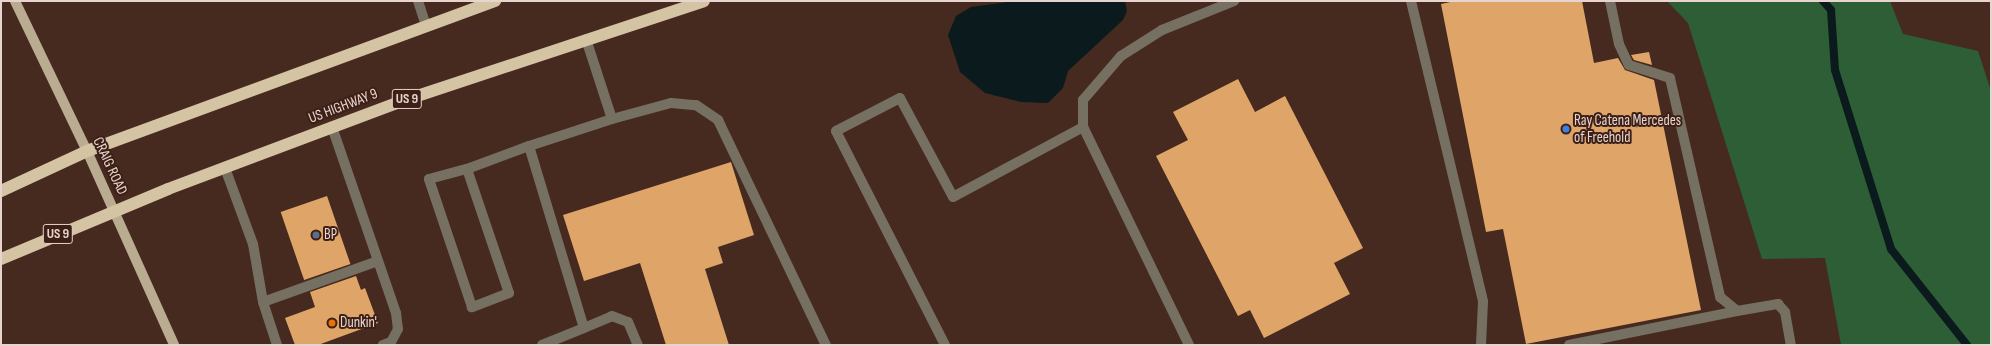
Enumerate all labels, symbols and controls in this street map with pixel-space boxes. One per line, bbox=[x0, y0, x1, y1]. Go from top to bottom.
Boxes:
street label: US HIGHWAY 9 bbox=[306, 85, 380, 127]
road number: US 9 bbox=[391, 87, 423, 111]
place label: Ray Catena Mercedes of Freehold bbox=[1574, 111, 1681, 146]
marker: Ray Catena Mercedes of Freehold bbox=[1561, 124, 1571, 134]
street label: CRAIG ROAD bbox=[89, 134, 131, 198]
road number: US 9 bbox=[42, 222, 74, 246]
place label: BP bbox=[324, 226, 337, 244]
marker: BP bbox=[311, 230, 321, 240]
place label: Dunkin' bbox=[340, 314, 377, 332]
marker: Dunkin' bbox=[327, 318, 337, 328]

